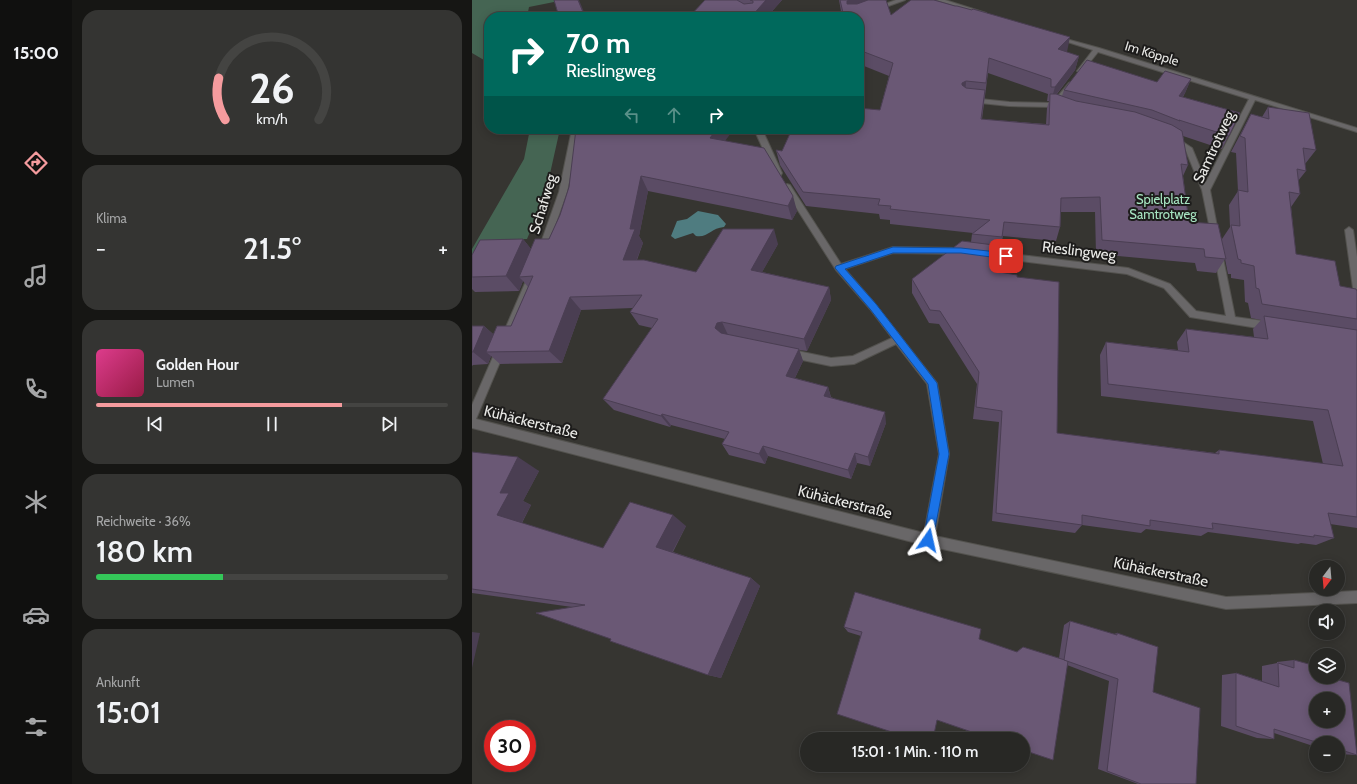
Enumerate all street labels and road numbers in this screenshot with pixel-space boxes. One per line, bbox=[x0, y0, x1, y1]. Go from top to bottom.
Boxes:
street label: Im Köpple bbox=[1123, 37, 1181, 69]
street label: Samtrotweg bbox=[1189, 107, 1239, 186]
street label: Schafweg bbox=[525, 171, 561, 236]
street label: Rieslingweg bbox=[1041, 238, 1118, 265]
street label: Kühäckerstraße bbox=[482, 402, 580, 442]
street label: Kühäckerstraße bbox=[796, 482, 894, 522]
street label: Kühäckerstraße bbox=[1112, 553, 1210, 591]

